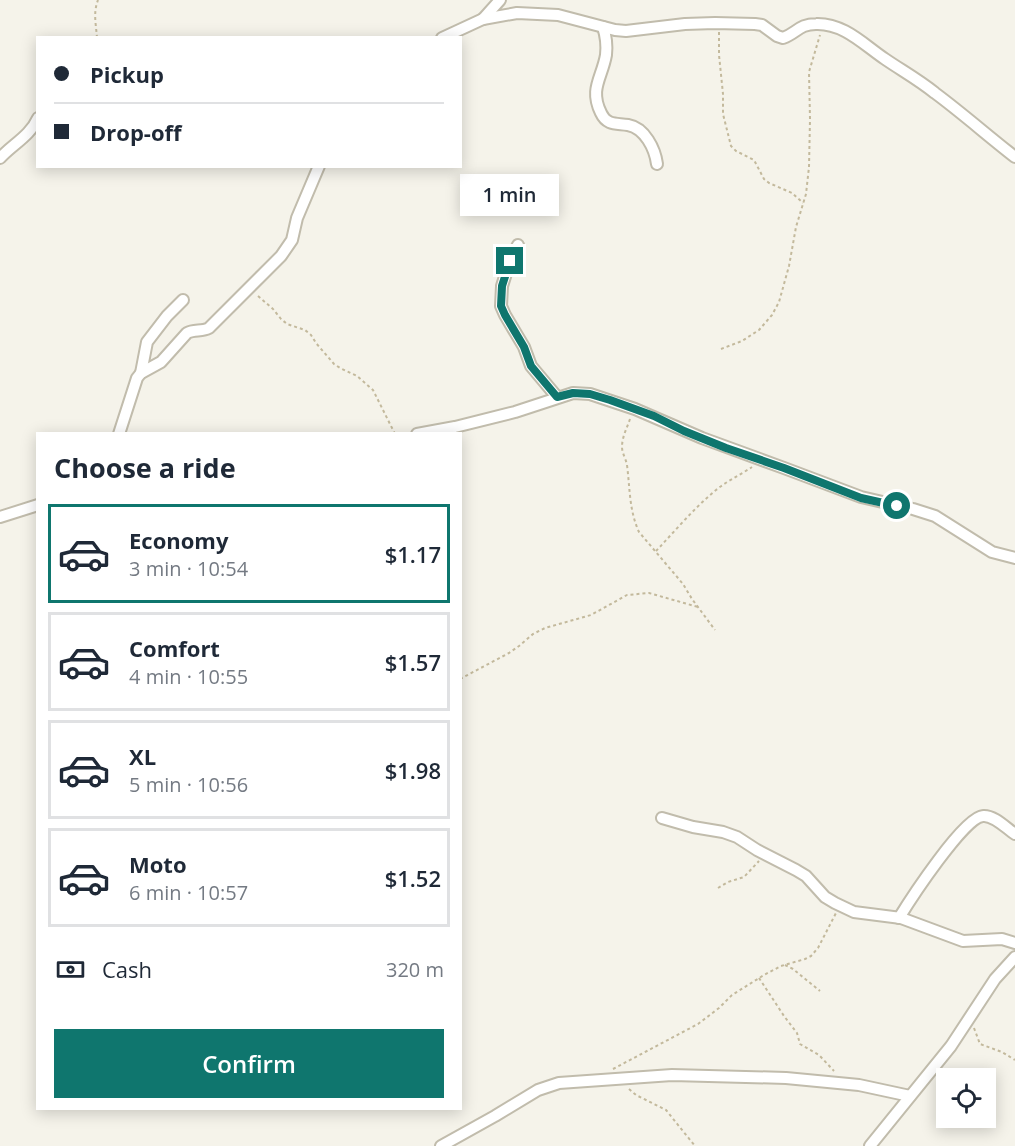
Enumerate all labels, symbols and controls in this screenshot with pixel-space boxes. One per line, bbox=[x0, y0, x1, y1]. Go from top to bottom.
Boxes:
text: Pickup bbox=[90, 59, 164, 89]
text: Drop-off bbox=[90, 117, 182, 147]
callout: 1 min bbox=[460, 174, 560, 216]
text: 1 min bbox=[483, 181, 537, 208]
route end bbox=[496, 247, 523, 274]
text: Choose a ride bbox=[54, 449, 236, 486]
route start bbox=[883, 492, 910, 519]
text: Economy bbox=[129, 525, 228, 555]
icon: car bbox=[57, 527, 111, 581]
text: $1.17 bbox=[385, 539, 441, 569]
text: 3 min · 10:54 bbox=[129, 555, 248, 582]
text: Comfort bbox=[129, 633, 220, 663]
icon: car bbox=[57, 635, 111, 689]
text: $1.57 bbox=[385, 647, 441, 677]
text: 4 min · 10:55 bbox=[129, 663, 248, 690]
text: XL bbox=[129, 741, 156, 771]
icon: car bbox=[57, 743, 111, 797]
text: $1.98 bbox=[385, 755, 441, 785]
text: 5 min · 10:56 bbox=[129, 771, 248, 798]
text: Moto bbox=[129, 849, 187, 879]
icon: car bbox=[57, 851, 111, 905]
text: $1.52 bbox=[385, 863, 441, 893]
text: 6 min · 10:57 bbox=[129, 879, 248, 906]
icon: cash bbox=[54, 953, 87, 986]
text: Cash bbox=[102, 954, 152, 984]
text: 320 m bbox=[386, 956, 444, 983]
button: Confirm bbox=[54, 1029, 444, 1098]
map controls bbox=[936, 1068, 996, 1128]
button: locate bbox=[936, 1068, 996, 1128]

